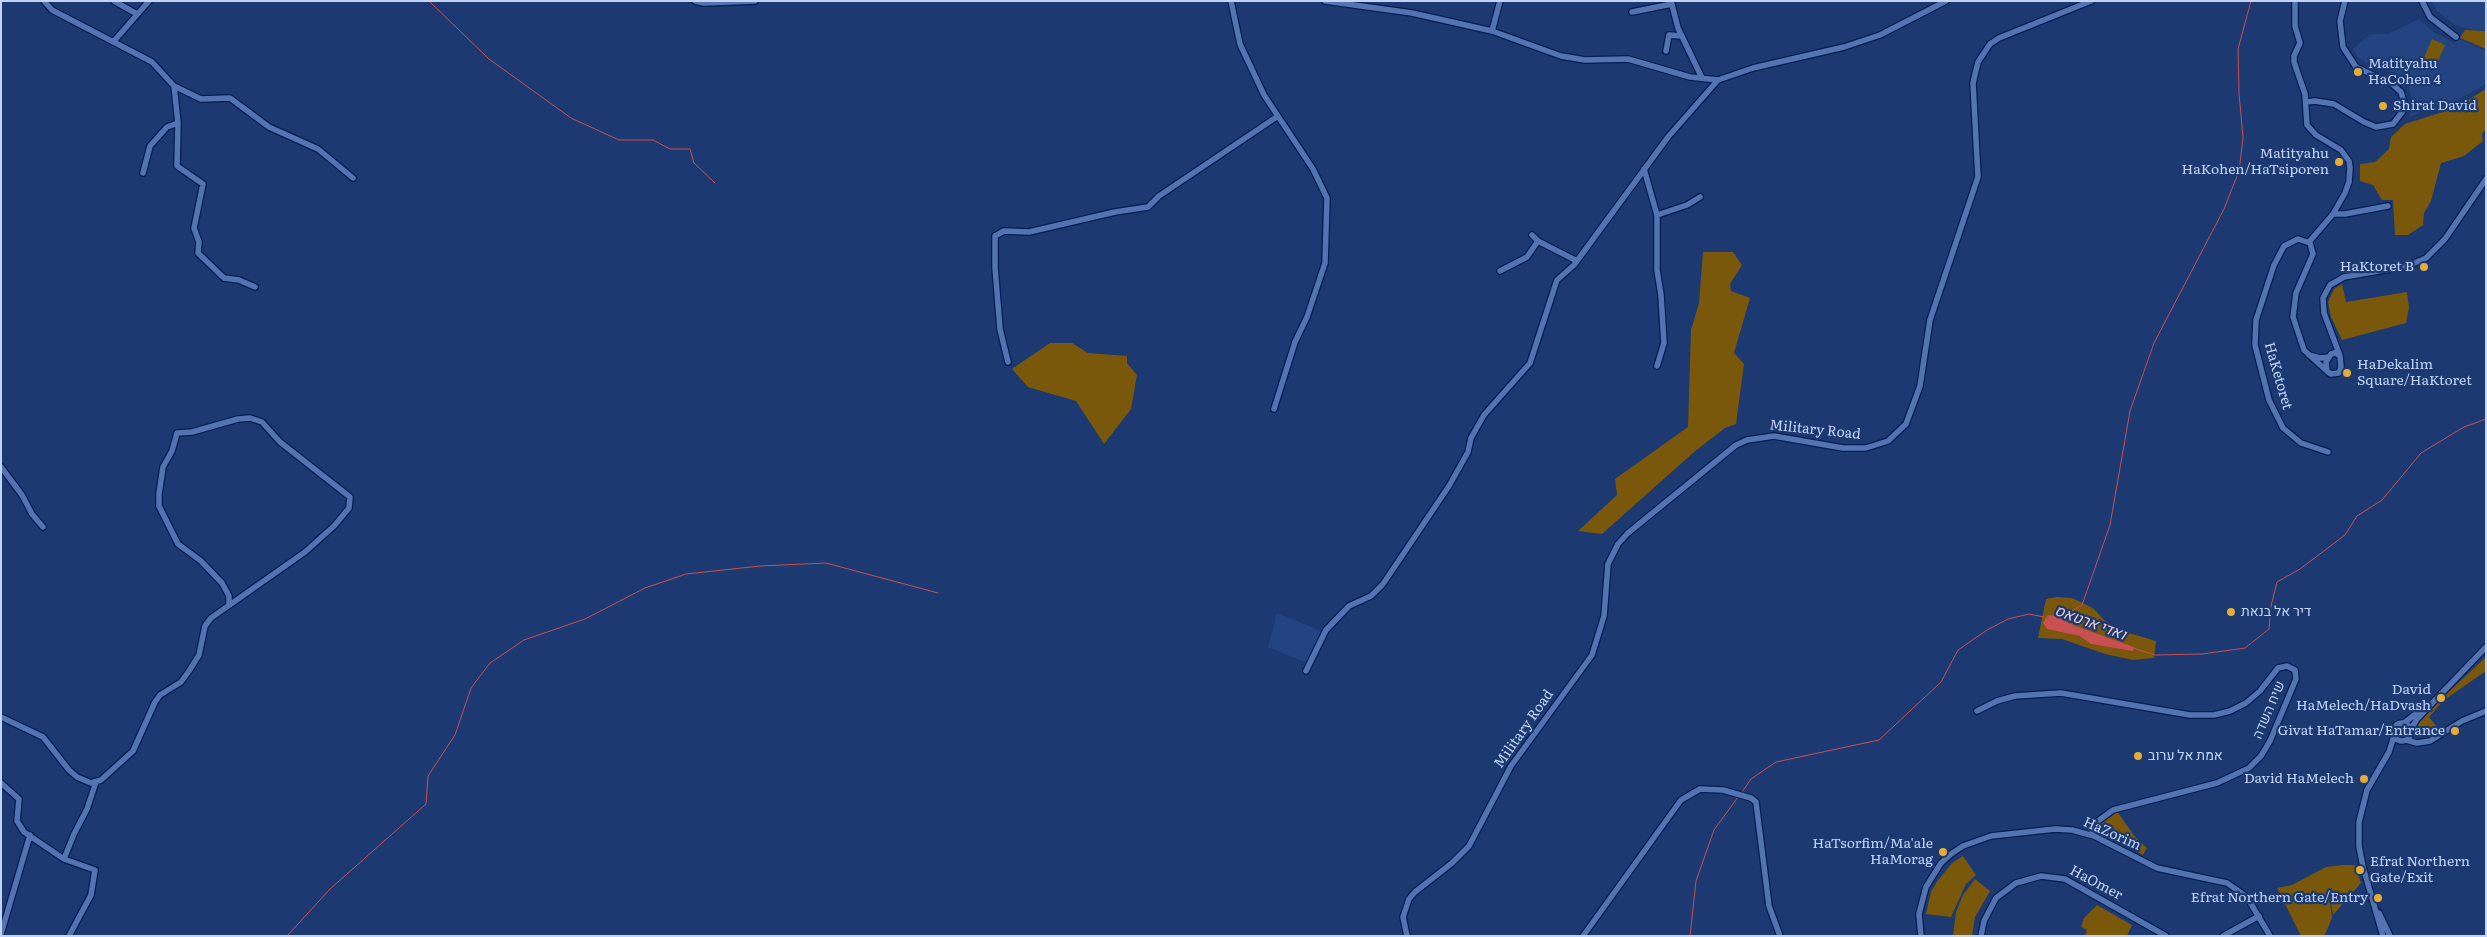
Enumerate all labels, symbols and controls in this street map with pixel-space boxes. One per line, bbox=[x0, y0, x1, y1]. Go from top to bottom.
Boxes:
place label: Matityahu HaCohen 4 bbox=[2368, 56, 2441, 88]
marker: Matityahu HaCohen 4 bbox=[2352, 66, 2364, 78]
place label: Shirat David bbox=[2393, 98, 2477, 114]
marker: Shirat David bbox=[2377, 100, 2389, 112]
place label: Matityahu HaKohen/HaTsiporen bbox=[2181, 146, 2329, 178]
marker: Matityahu HaKohen/HaTsiporen bbox=[2333, 156, 2345, 168]
place label: HaKtoret B bbox=[2340, 259, 2414, 275]
marker: HaKtoret B bbox=[2418, 261, 2430, 273]
street label: HaKetoret bbox=[2260, 340, 2296, 412]
place label: HaDekalim Square/HaKtoret bbox=[2357, 357, 2472, 390]
marker: HaDekalim Square/HaKtoret bbox=[2341, 367, 2353, 379]
street label: Military Road bbox=[1768, 417, 1862, 443]
water label: ואדי ארטאס bbox=[2052, 602, 2128, 644]
place label: דיר אל בנאת bbox=[2241, 604, 2311, 620]
marker: דיר אל בנאת bbox=[2225, 606, 2237, 618]
street label: שיח השדה bbox=[2249, 678, 2289, 742]
place label: David HaMelech/HaDvash bbox=[2296, 682, 2431, 714]
street label: Military Road bbox=[1491, 687, 1557, 771]
marker: David HaMelech/HaDvash bbox=[2435, 692, 2447, 704]
place label: Givat HaTamar/Entrance bbox=[2278, 723, 2445, 739]
marker: Givat HaTamar/Entrance bbox=[2449, 725, 2461, 737]
place label: אמת אל ערוב bbox=[2148, 748, 2223, 764]
marker: אמת אל ערוב bbox=[2132, 750, 2144, 762]
place label: David HaMelech bbox=[2244, 771, 2354, 787]
marker: David HaMelech bbox=[2358, 773, 2370, 785]
street label: HaZorim bbox=[2081, 814, 2143, 854]
place label: HaTsorfim/Ma'ale HaMorag bbox=[1812, 836, 1933, 869]
marker: HaTsorfim/Ma'ale HaMorag bbox=[1937, 846, 1949, 858]
place label: Efrat Northern Gate/Exit bbox=[2370, 854, 2470, 886]
street label: HaOmer bbox=[2067, 862, 2125, 904]
marker: Efrat Northern Gate/Exit bbox=[2354, 864, 2366, 876]
place label: Efrat Northern Gate/Entry bbox=[2191, 890, 2368, 906]
marker: Efrat Northern Gate/Entry bbox=[2372, 892, 2384, 904]

